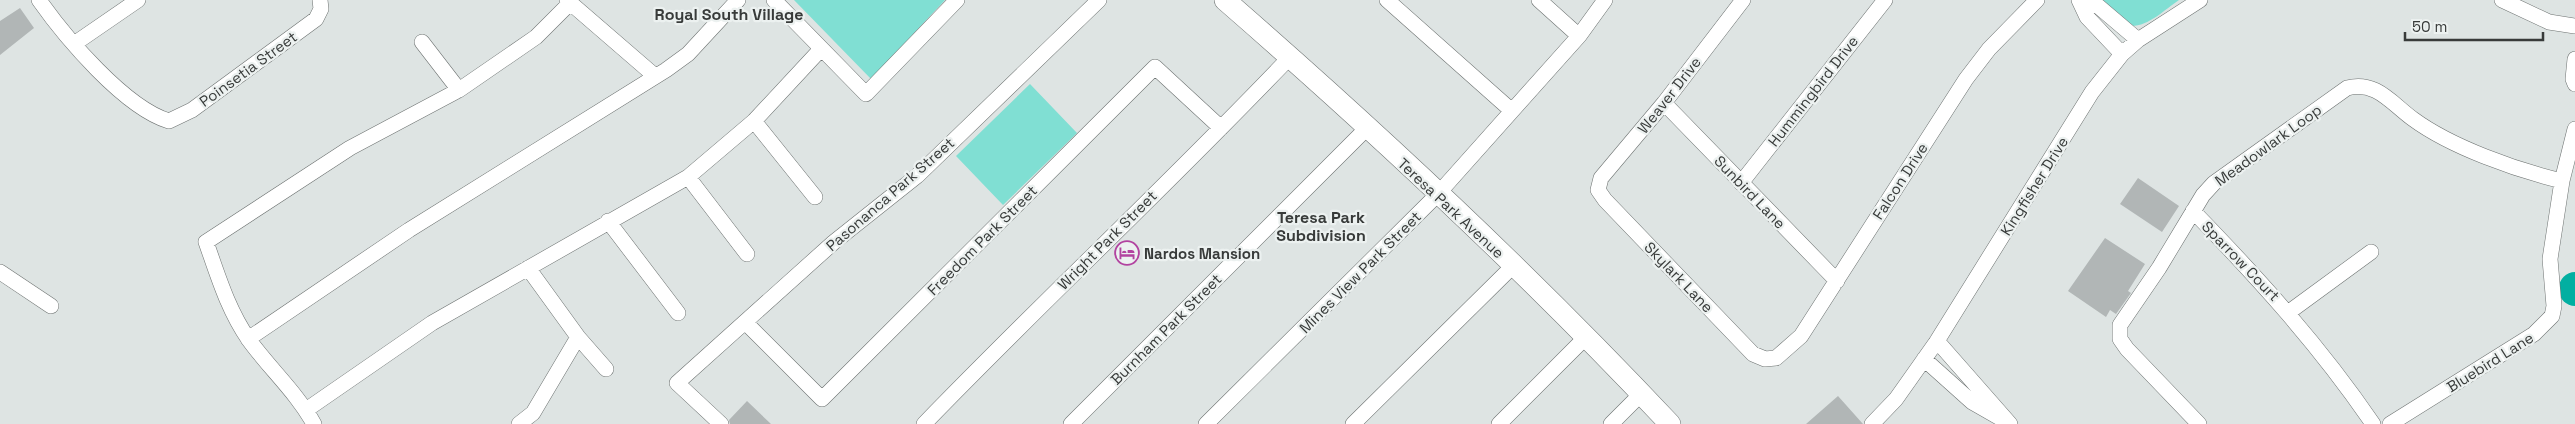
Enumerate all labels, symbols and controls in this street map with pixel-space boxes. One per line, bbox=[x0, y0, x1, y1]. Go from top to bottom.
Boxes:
district label: Royal South Village bbox=[655, 4, 803, 25]
scale bar bbox=[2405, 10, 2542, 42]
text: 50 m bbox=[2412, 17, 2447, 36]
street label: Poinsetia Street bbox=[195, 27, 301, 111]
street label: Hummingbird Drive bbox=[1764, 32, 1862, 150]
street label: Weaver Drive bbox=[1633, 53, 1705, 137]
street label: Meadowlark Loop bbox=[2211, 100, 2325, 190]
street label: Pasonanca Park Street bbox=[822, 133, 958, 255]
street label: Kingfisher Drive bbox=[1996, 133, 2072, 239]
street label: Falcon Drive bbox=[1868, 139, 1932, 223]
street label: Sunbird Lane bbox=[1710, 151, 1790, 233]
street label: Teresa Park Avenue bbox=[1394, 154, 1508, 262]
street label: Freedom Park Street bbox=[923, 181, 1041, 299]
street label: Wright Park Street bbox=[1053, 186, 1161, 294]
district label: Teresa Park Subdivision bbox=[1276, 207, 1366, 246]
street label: Mines View Park Street bbox=[1295, 207, 1425, 337]
street label: Sparrow Court bbox=[2198, 217, 2284, 305]
street label: Skylark Lane bbox=[1640, 238, 1718, 316]
hotel icon: Nardos Mansion bbox=[1114, 240, 1140, 266]
place label: Nardos Mansion bbox=[1144, 244, 1260, 263]
street label: Burnham Park Street bbox=[1106, 269, 1226, 389]
street label: Bluebird Lane bbox=[2443, 328, 2537, 396]

